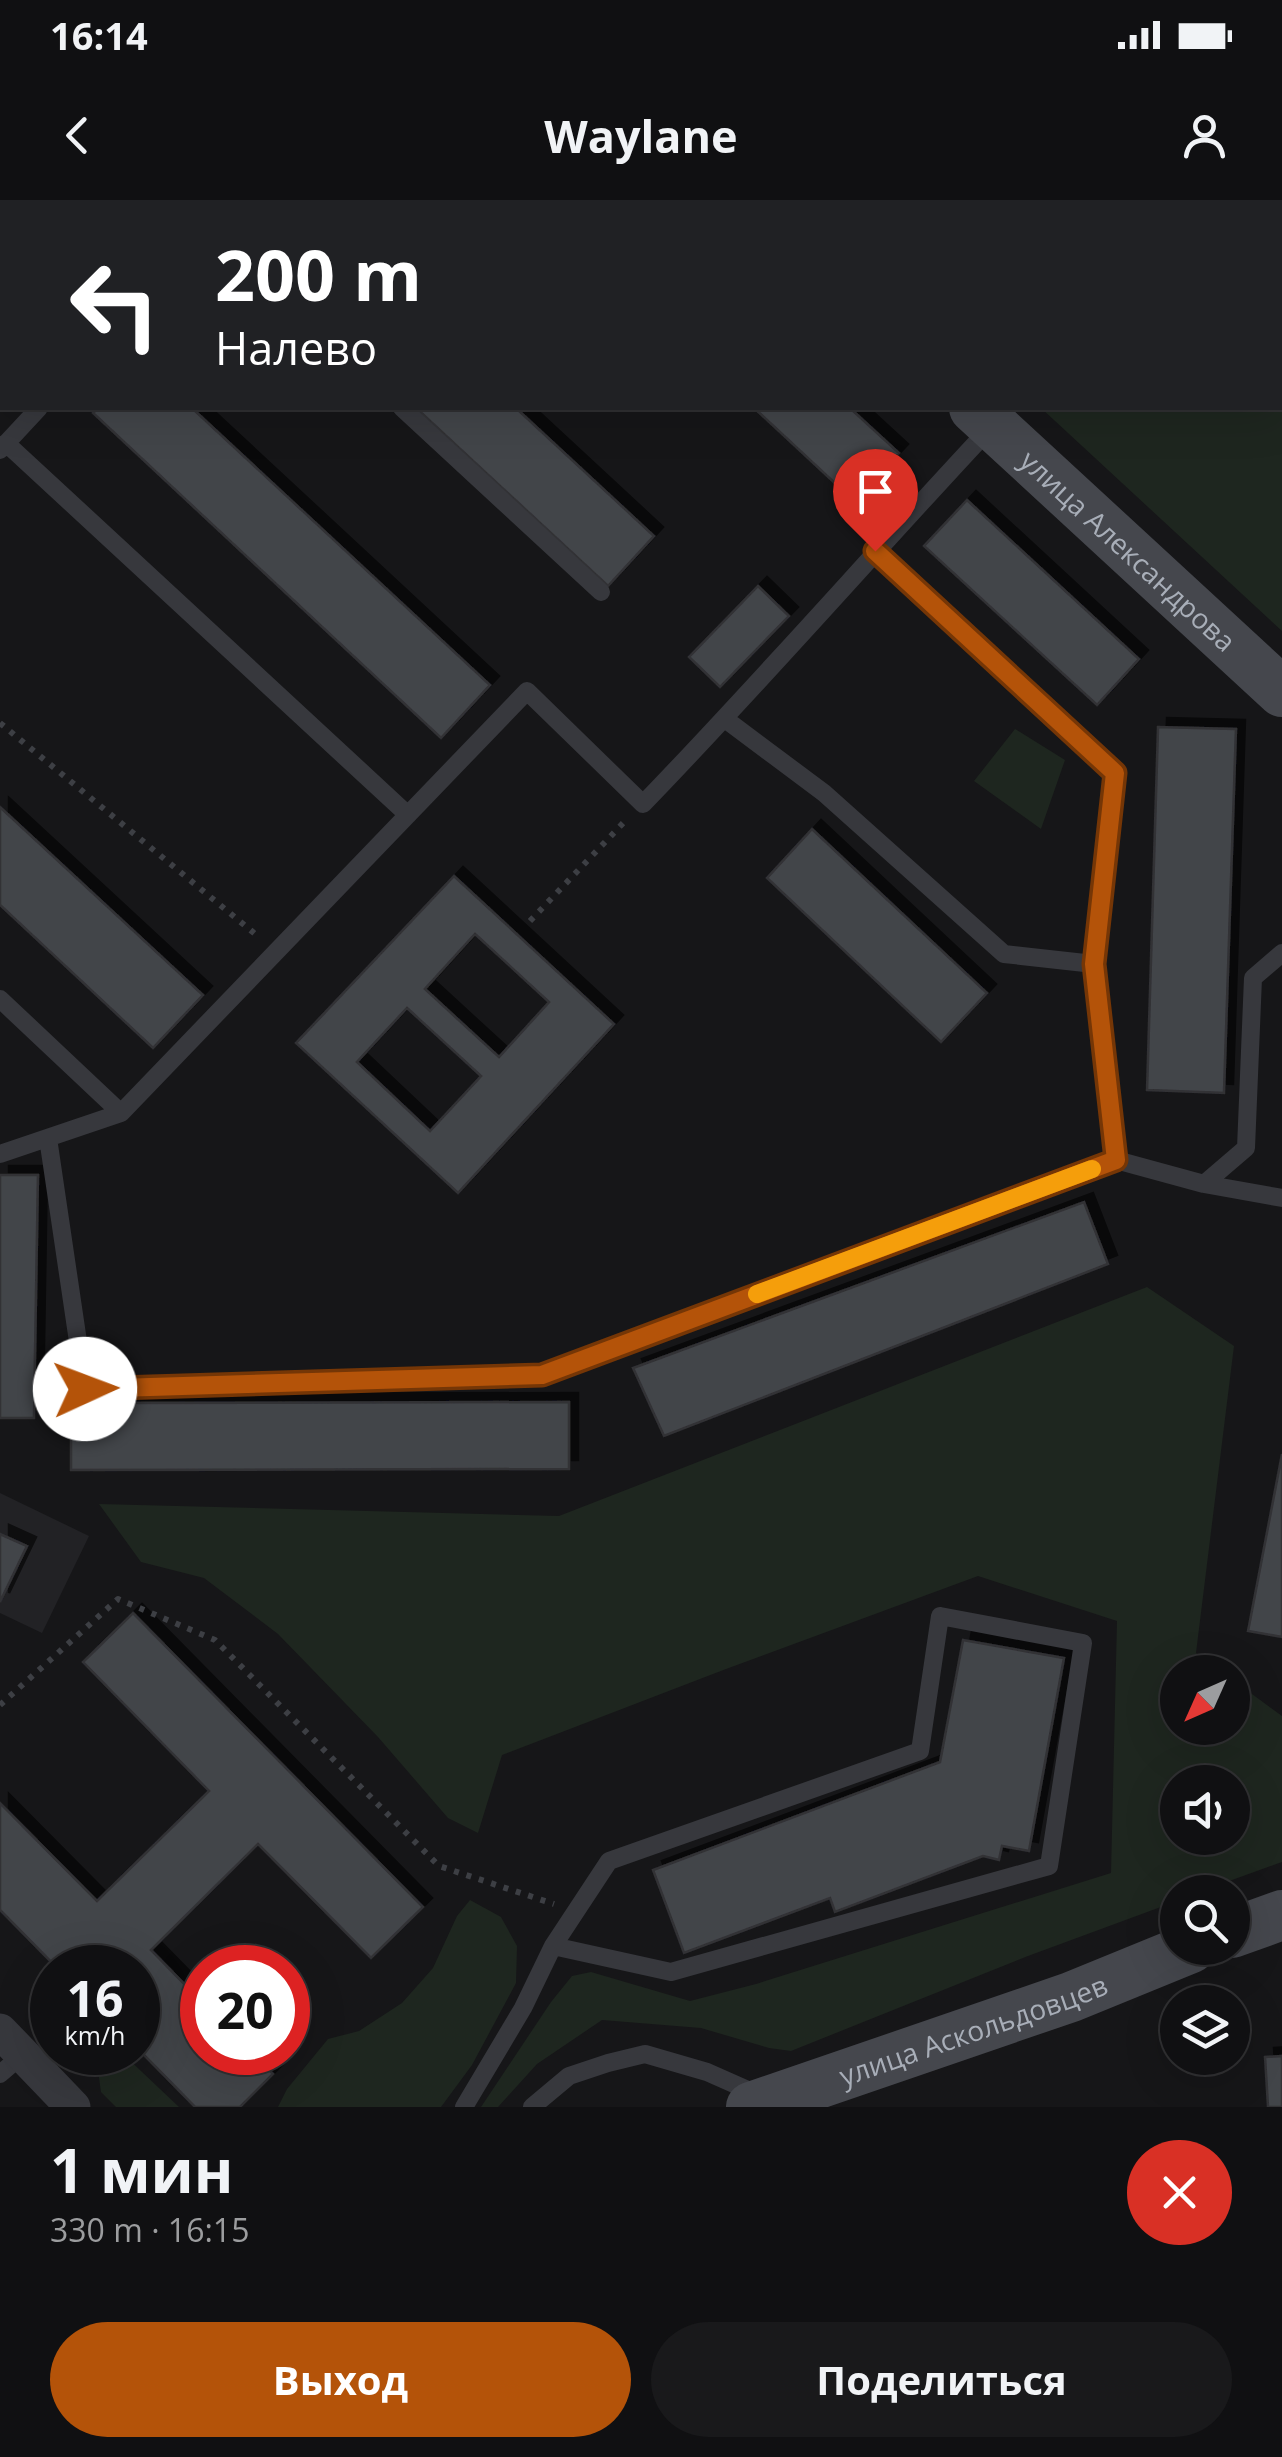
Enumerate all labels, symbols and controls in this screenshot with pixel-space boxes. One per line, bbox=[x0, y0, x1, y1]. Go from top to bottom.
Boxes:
text: 16:14 bbox=[50, 9, 148, 61]
text: Waylane bbox=[544, 105, 738, 166]
icon: back bbox=[50, 108, 105, 163]
icon: person bbox=[1177, 108, 1232, 163]
text: 200 m bbox=[215, 226, 422, 322]
icon: left bbox=[50, 240, 180, 370]
text: Налево bbox=[215, 317, 377, 378]
street label: улица Александрова bbox=[1012, 441, 1244, 659]
pin bbox=[833, 449, 918, 552]
icon: arrive bbox=[848, 464, 903, 519]
position arrow bbox=[33, 1337, 137, 1441]
north arrow bbox=[1160, 1655, 1250, 1745]
map controls bbox=[1160, 1655, 1250, 2075]
button: sound bbox=[1160, 1765, 1250, 1855]
button: search bbox=[1160, 1875, 1250, 1965]
speed limit sign: 20 bbox=[180, 1945, 310, 2075]
text: 16 bbox=[66, 1964, 124, 2032]
street label: улица Аскольдовцев bbox=[834, 1965, 1113, 2094]
button: layers bbox=[1160, 1985, 1250, 2075]
text: km/h bbox=[65, 2018, 125, 2052]
text: 1 мин bbox=[50, 2129, 234, 2211]
button: close bbox=[1127, 2140, 1232, 2245]
text: 330 m · 16:15 bbox=[50, 2208, 249, 2251]
button: Выход bbox=[50, 2322, 631, 2437]
button: Поделиться bbox=[651, 2322, 1232, 2437]

